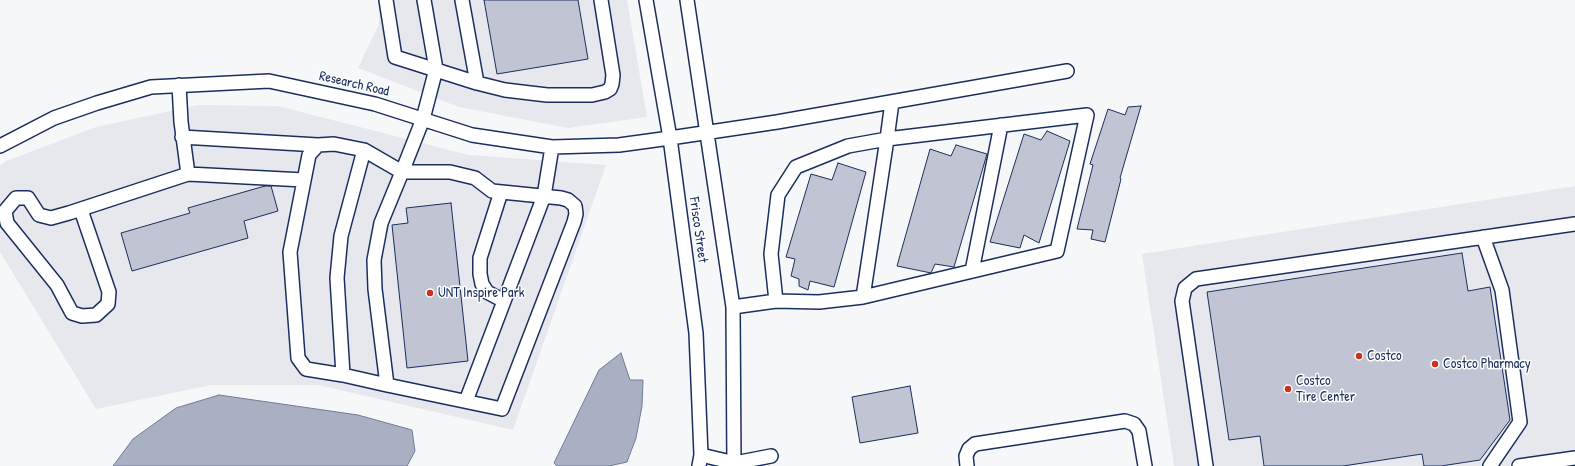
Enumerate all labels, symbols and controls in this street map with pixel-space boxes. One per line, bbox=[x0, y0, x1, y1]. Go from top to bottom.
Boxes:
street label: Research Road bbox=[317, 68, 391, 100]
street label: Frisco Street bbox=[685, 196, 711, 264]
place label: UNT Inspire Park bbox=[438, 285, 525, 301]
marker: UNT Inspire Park bbox=[425, 288, 435, 298]
place label: Costco bbox=[1367, 348, 1402, 364]
marker: Costco bbox=[1354, 351, 1364, 361]
place label: Costco Pharmacy bbox=[1443, 356, 1531, 372]
marker: Costco Pharmacy bbox=[1430, 359, 1440, 369]
place label: Costco Tire Center bbox=[1296, 373, 1355, 406]
marker: Costco Tire Center bbox=[1283, 384, 1293, 394]

